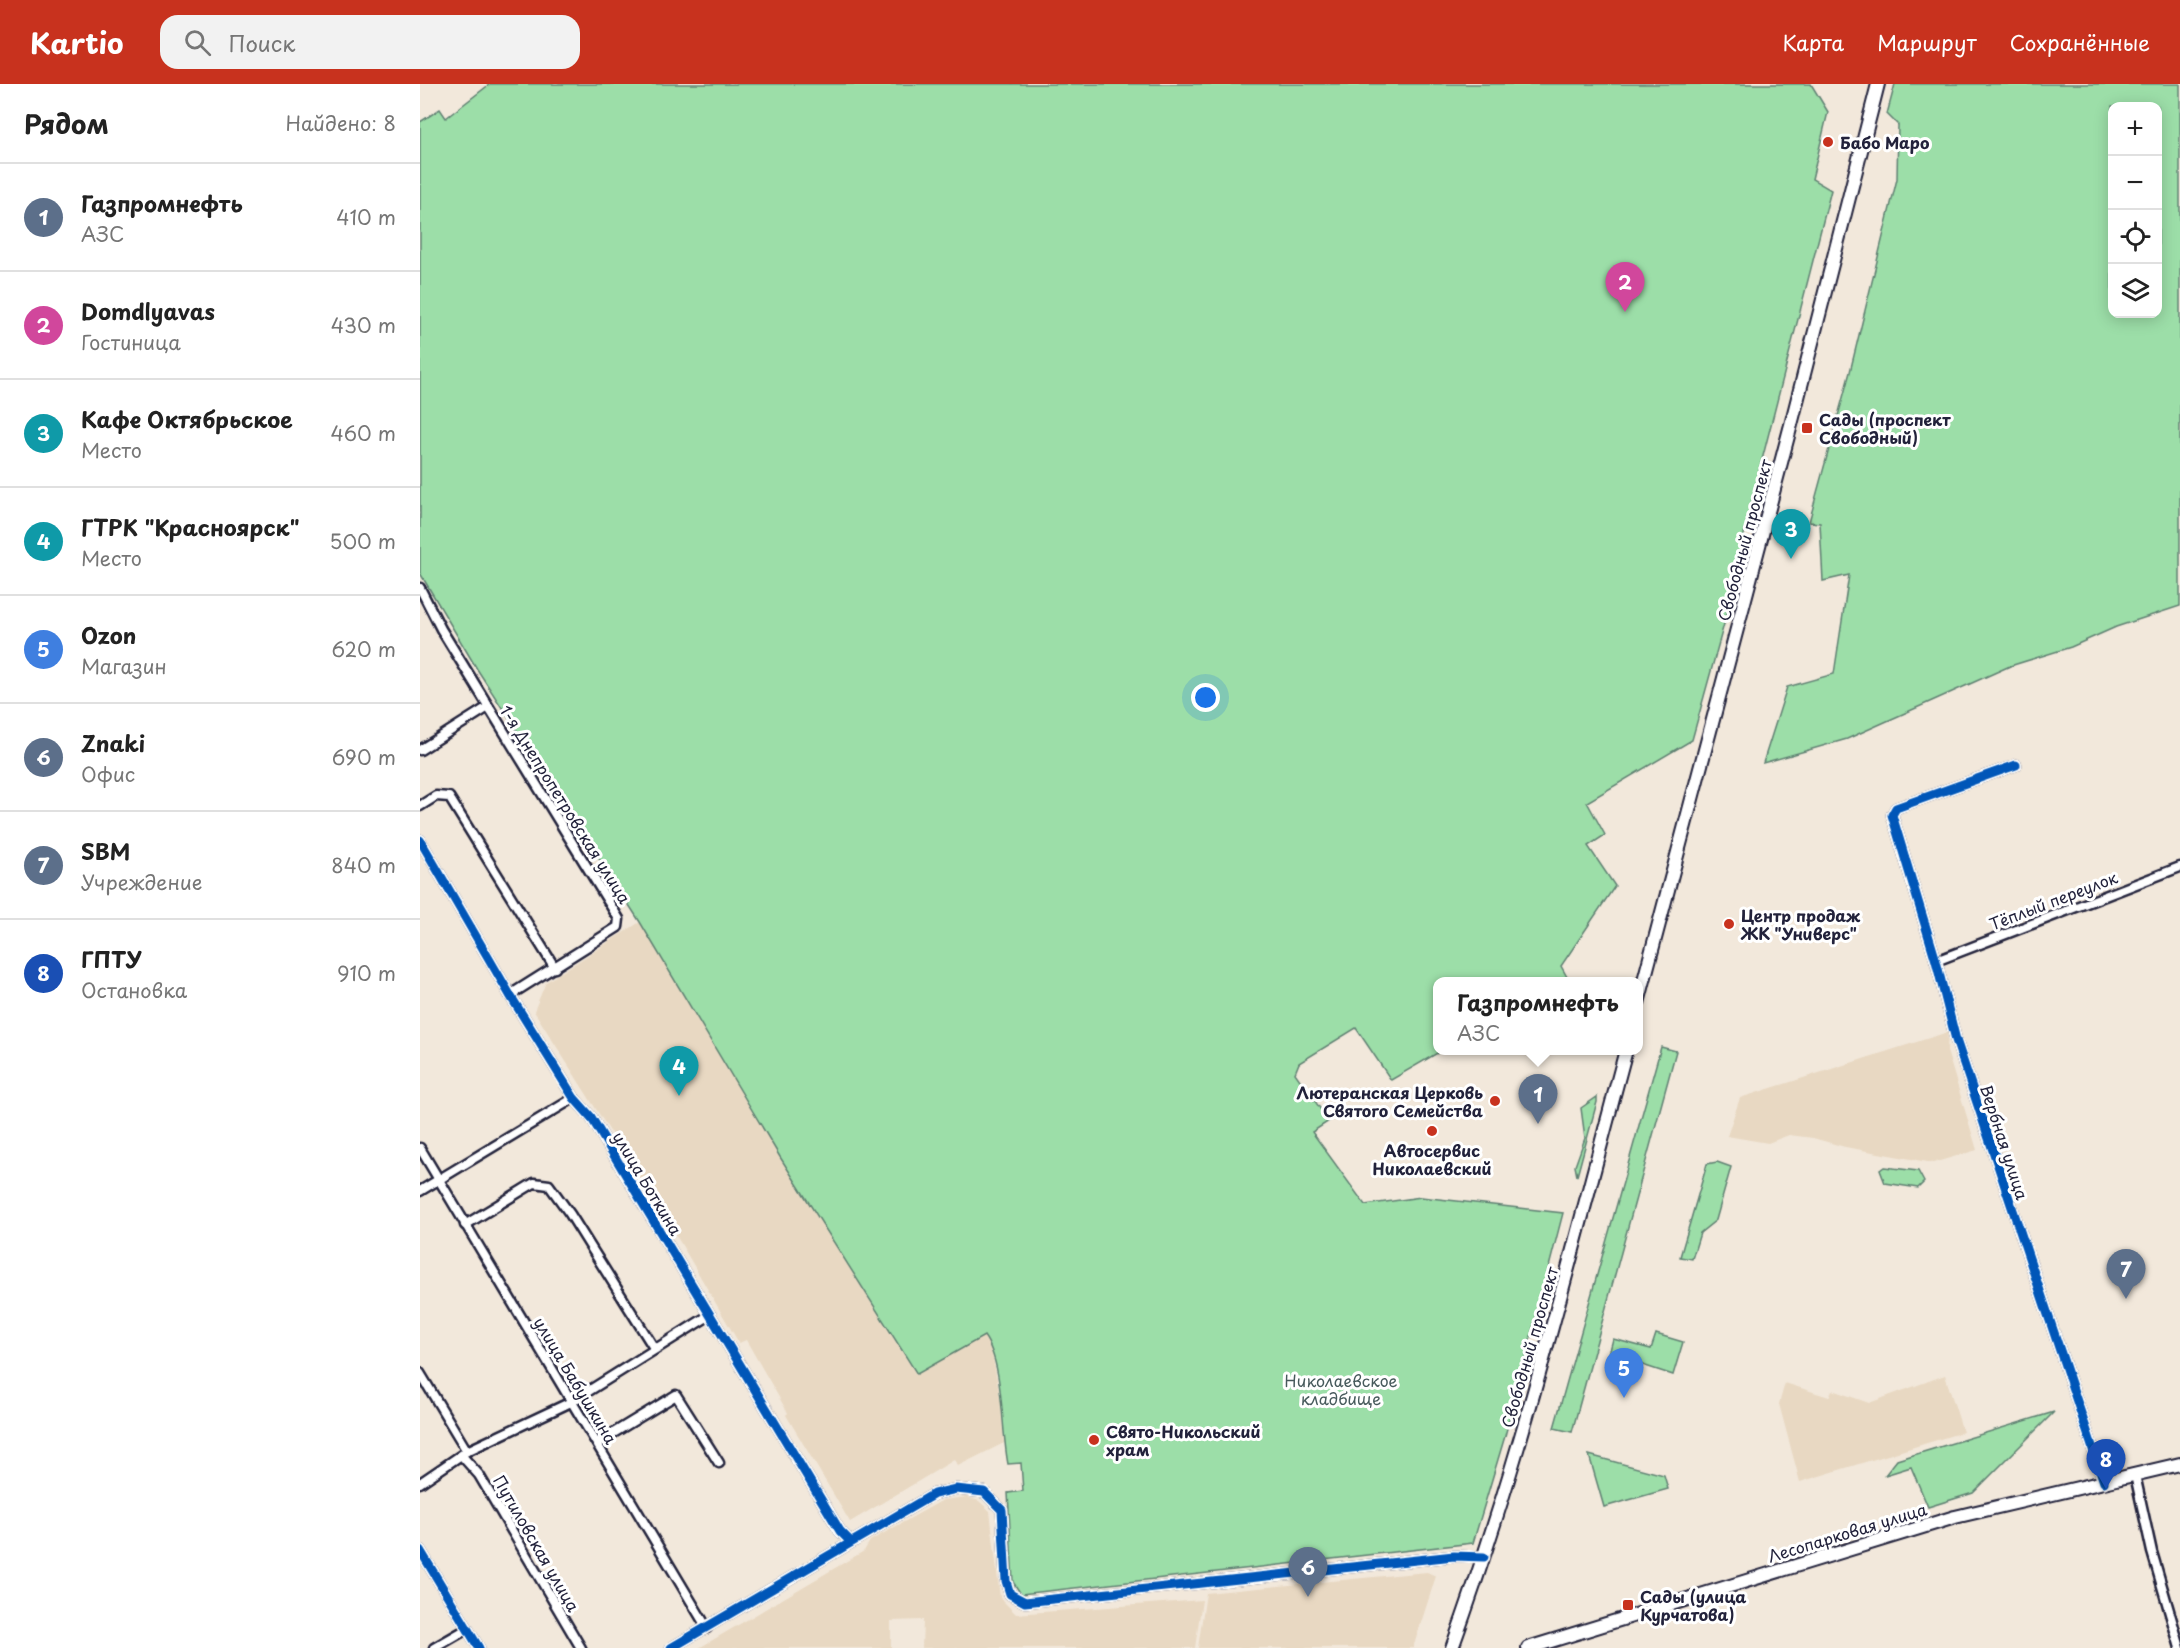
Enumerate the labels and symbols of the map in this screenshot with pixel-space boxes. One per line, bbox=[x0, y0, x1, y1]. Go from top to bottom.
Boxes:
place label: Бабо Маро bbox=[1840, 130, 1930, 154]
marker: Бабо Маро bbox=[1821, 135, 1835, 149]
pin: 2 bbox=[1606, 262, 1644, 312]
place label: Сады (проспект Свободный) bbox=[1819, 407, 1951, 449]
marker: Сады (проспект Свободный) bbox=[1800, 421, 1814, 435]
street label: Свободный проспект bbox=[1711, 456, 1777, 624]
pin: 3 bbox=[1772, 510, 1810, 559]
your location bbox=[1191, 683, 1220, 712]
street label: 1-я Днепропетровская улица bbox=[495, 700, 637, 908]
street label: Тёплый переулок bbox=[1985, 864, 2121, 935]
place label: Центр продаж ЖК "Универс" bbox=[1740, 903, 1861, 945]
marker: Центр продаж ЖК "Универс" bbox=[1722, 917, 1736, 931]
pin: 4 bbox=[660, 1046, 698, 1096]
pin: 1 bbox=[1518, 1074, 1558, 1124]
place label: Лютеранская Церковь Святого Семейства bbox=[1296, 1080, 1483, 1122]
street label: Вербная улица bbox=[1975, 1081, 2035, 1203]
marker: Лютеранская Церковь Святого Семейства bbox=[1488, 1094, 1502, 1108]
marker: Автосервис Николаевский bbox=[1425, 1124, 1439, 1138]
street label: улица Боткина bbox=[607, 1126, 689, 1240]
place label: Автосервис Николаевский bbox=[1372, 1138, 1492, 1180]
pin: 7 bbox=[2106, 1250, 2146, 1299]
street label: Свободный проспект bbox=[1494, 1263, 1564, 1430]
street label: улица Бабушкина bbox=[529, 1312, 623, 1448]
pin: 5 bbox=[1604, 1348, 1644, 1398]
park label: Николаевское кладбище bbox=[1284, 1368, 1398, 1410]
place label: Свято-Никольский храм bbox=[1106, 1419, 1260, 1461]
marker: Свято-Никольский храм bbox=[1087, 1433, 1101, 1447]
pin: 8 bbox=[2086, 1440, 2126, 1489]
street label: Путиловская улица bbox=[488, 1470, 586, 1616]
street label: Лесопарковая улица bbox=[1764, 1496, 1930, 1568]
pin: 6 bbox=[1288, 1548, 1328, 1597]
place label: Сады (улица Курчатова) bbox=[1640, 1584, 1746, 1626]
marker: Сады (улица Курчатова) bbox=[1621, 1598, 1635, 1612]

